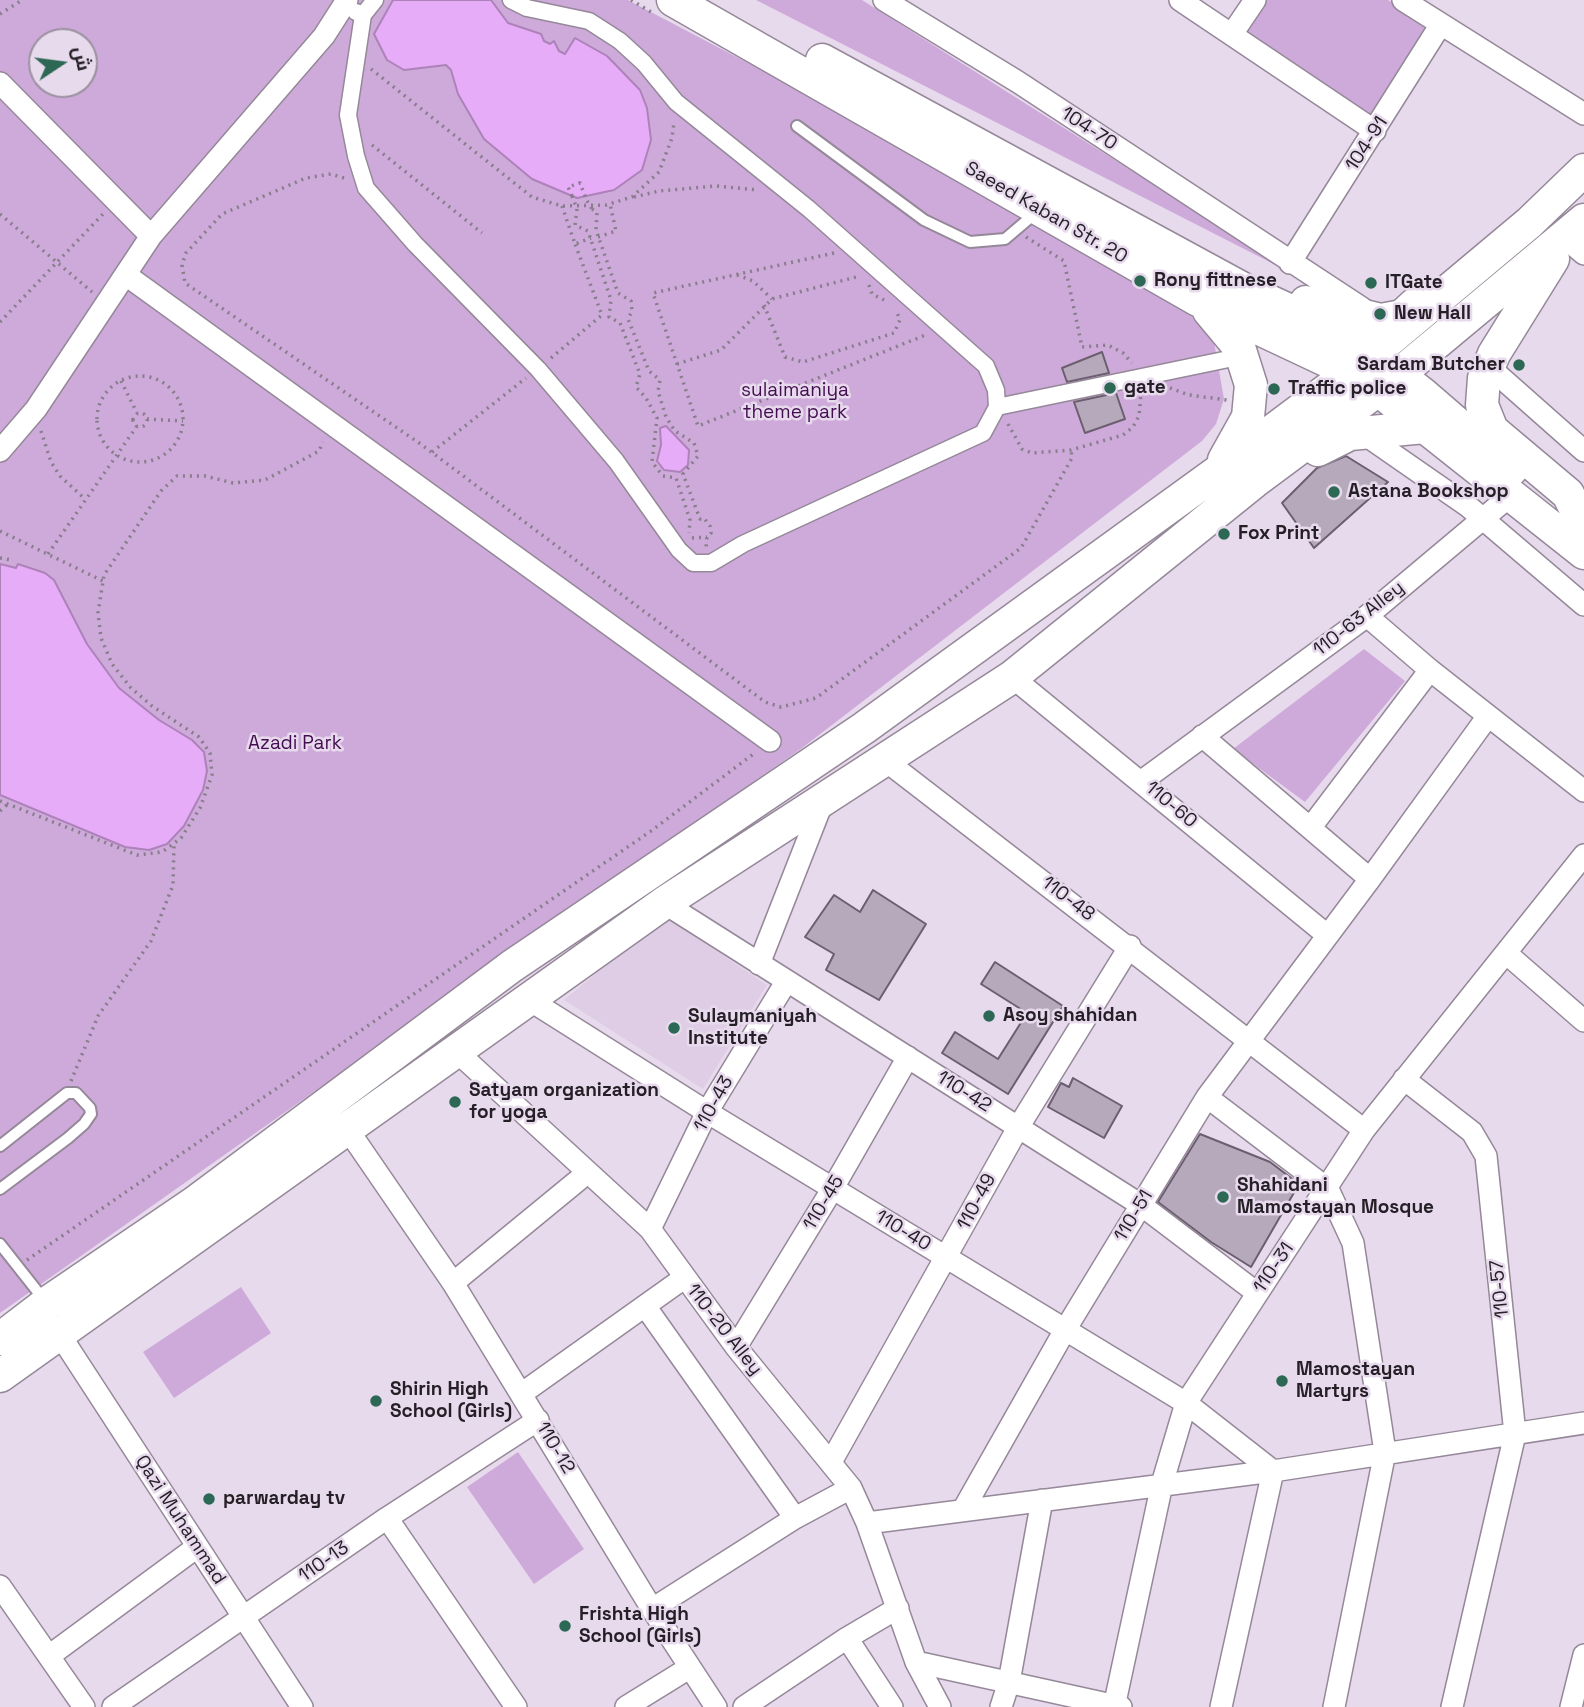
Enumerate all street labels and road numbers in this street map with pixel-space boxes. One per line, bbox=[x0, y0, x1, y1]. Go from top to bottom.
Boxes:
street label: 104-70 bbox=[1057, 102, 1121, 156]
street label: 104-91 bbox=[1341, 113, 1393, 175]
street label: Saeed Kaban Str. 20 bbox=[961, 157, 1131, 269]
street label: 110-63 Alley bbox=[1309, 577, 1409, 661]
street label: 110-60 bbox=[1140, 777, 1202, 833]
street label: 110-48 bbox=[1037, 872, 1099, 926]
street label: 110-42 bbox=[933, 1066, 995, 1118]
street label: 110-43 bbox=[689, 1072, 739, 1136]
street label: 110-49 bbox=[953, 1170, 1001, 1234]
street label: 110-45 bbox=[799, 1171, 849, 1235]
street label: 110-51 bbox=[1110, 1186, 1158, 1246]
street label: 110-40 bbox=[871, 1206, 935, 1256]
street label: 110-31 bbox=[1249, 1238, 1299, 1298]
street label: 110-57 bbox=[1486, 1259, 1514, 1319]
street label: 110-20 Alley bbox=[681, 1280, 767, 1380]
street label: 110-12 bbox=[531, 1418, 579, 1478]
street label: Qazi Muhammad bbox=[130, 1451, 230, 1589]
street label: 110-13 bbox=[294, 1537, 354, 1587]

